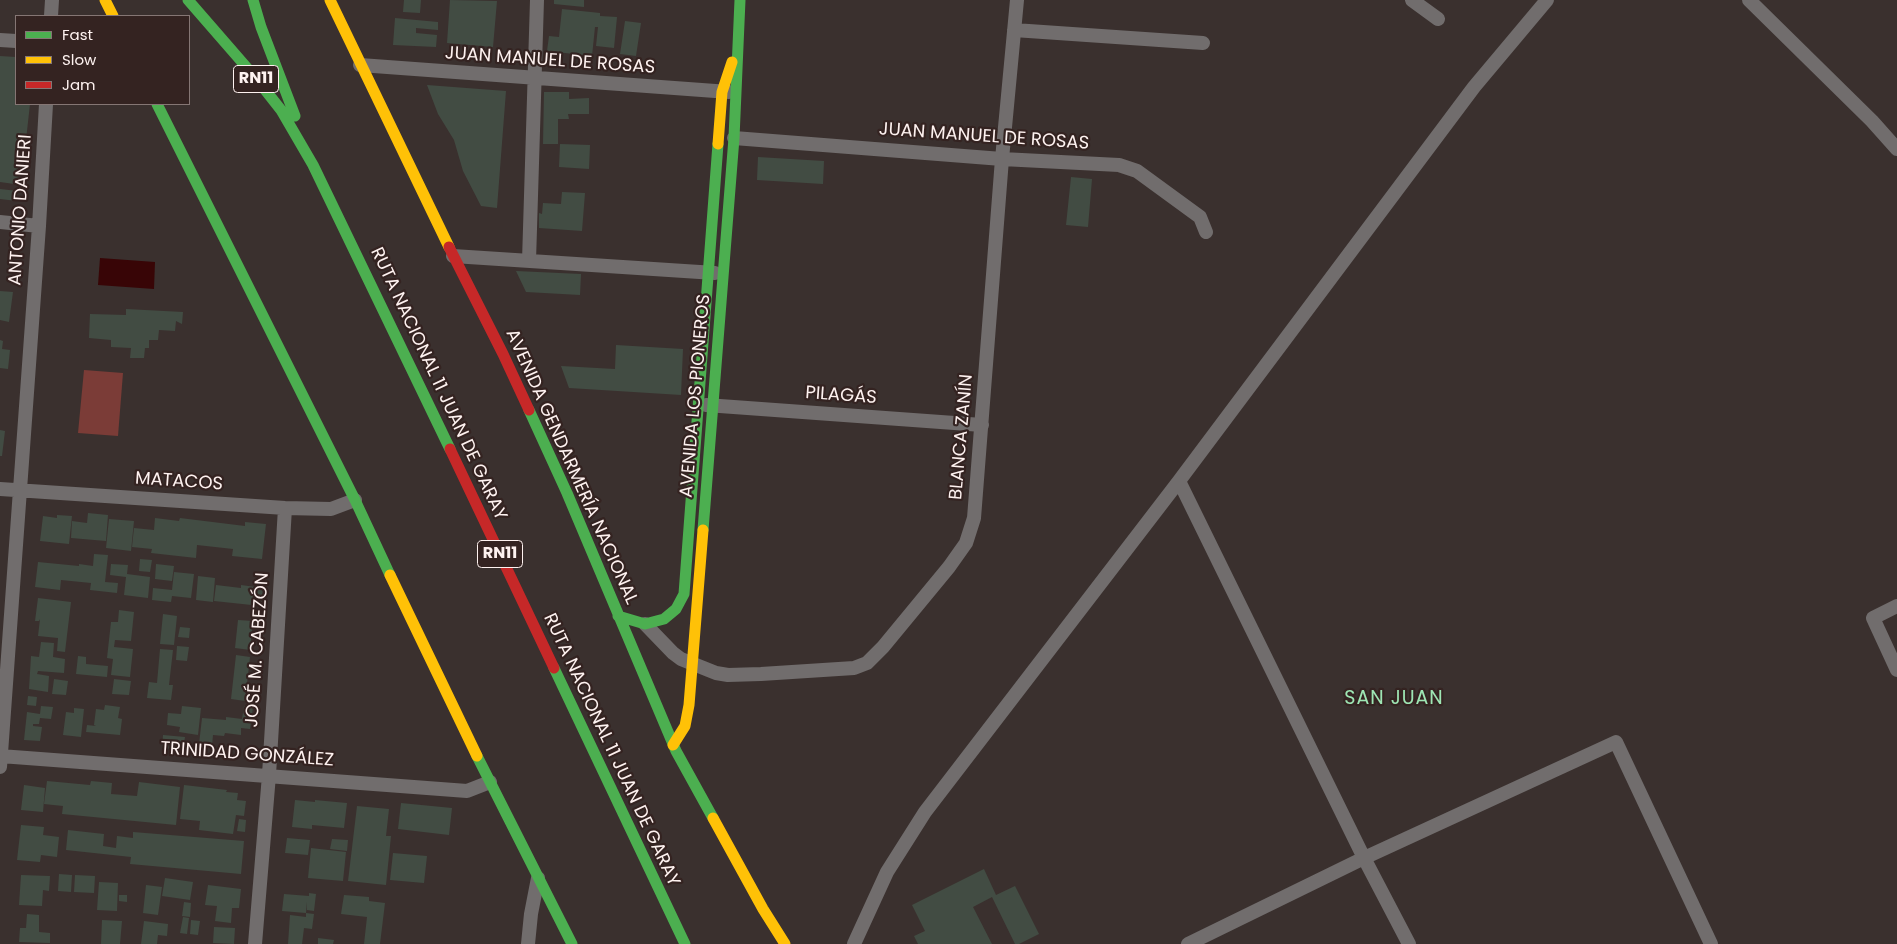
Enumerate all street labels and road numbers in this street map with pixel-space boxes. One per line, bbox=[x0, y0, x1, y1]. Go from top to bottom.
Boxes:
street label: JUAN MANUEL DE ROSAS bbox=[444, 43, 656, 79]
road number: RN11 bbox=[234, 66, 278, 92]
street label: JUAN MANUEL DE ROSAS bbox=[878, 119, 1090, 155]
street label: ANTONIO DANIERI bbox=[5, 134, 37, 286]
street label: RUTA NACIONAL 11 JUAN DE GARAY bbox=[365, 244, 511, 524]
street label: AVENIDA LOS PIONEROS bbox=[676, 293, 716, 499]
street label: AVENIDA GENDARMERÍA NACIONAL bbox=[500, 326, 642, 608]
street label: BLANCA ZANÍN bbox=[946, 373, 978, 501]
street label: PILAGÁS bbox=[805, 383, 877, 409]
street label: MATACOS bbox=[134, 468, 224, 496]
road number: RN11 bbox=[478, 540, 522, 568]
street label: JOSÉ M. CABEZÓN bbox=[242, 572, 274, 728]
street label: RUTA NACIONAL 11 JUAN DE GARAY bbox=[538, 610, 684, 890]
street label: TRINIDAD GONZÁLEZ bbox=[159, 738, 335, 772]

